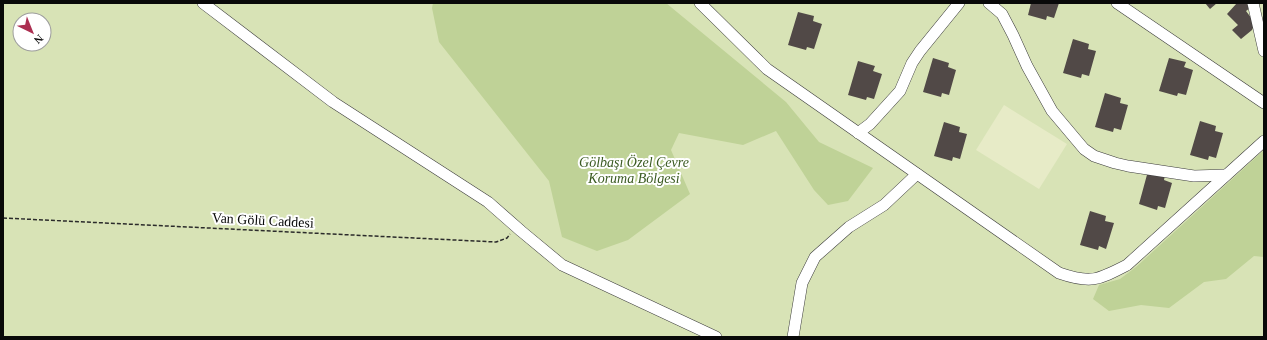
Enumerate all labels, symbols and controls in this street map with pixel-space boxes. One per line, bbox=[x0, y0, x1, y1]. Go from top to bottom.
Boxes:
north arrow bbox=[12, 12, 52, 52]
text: N bbox=[32, 32, 46, 46]
park label: Gölbaşı Özel Çevre Koruma Bölgesi bbox=[579, 154, 689, 186]
street label: Van Gölü Caddesi bbox=[212, 210, 314, 231]

